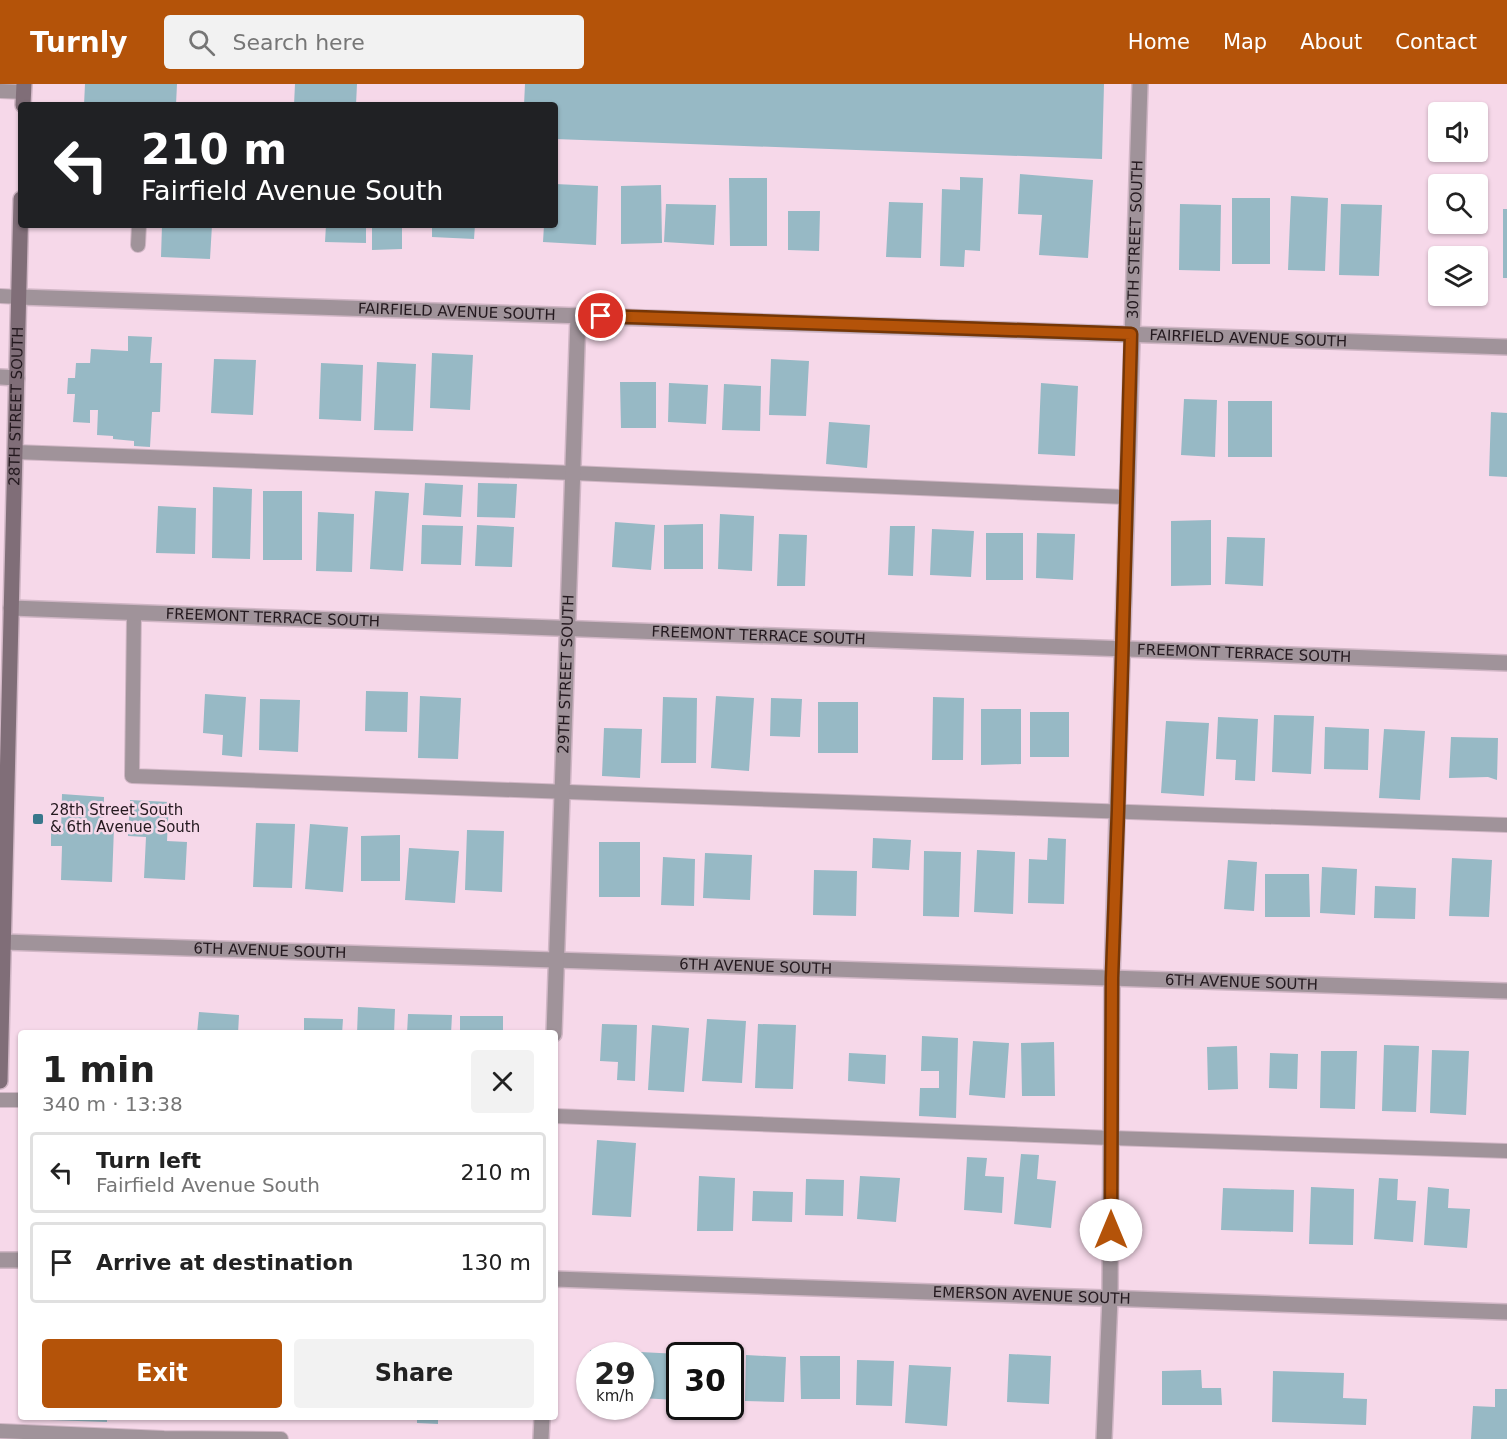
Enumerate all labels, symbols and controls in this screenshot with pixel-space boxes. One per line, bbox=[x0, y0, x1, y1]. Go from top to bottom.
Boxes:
search box bbox=[164, 15, 584, 69]
text: Turnly bbox=[30, 26, 128, 59]
icon: search bbox=[185, 26, 218, 59]
text: Search here bbox=[233, 30, 365, 55]
text: Home bbox=[1128, 30, 1190, 54]
text: Map bbox=[1223, 30, 1267, 54]
text: About bbox=[1300, 30, 1362, 54]
text: Contact bbox=[1395, 30, 1477, 54]
map controls bbox=[1428, 102, 1488, 306]
button: sound bbox=[1428, 102, 1488, 162]
text: 210 m bbox=[141, 125, 287, 174]
icon: left bbox=[42, 126, 120, 204]
street label: 30TH STREET SOUTH bbox=[1124, 160, 1147, 319]
button: search bbox=[1428, 174, 1488, 234]
text: Fairfield Avenue South bbox=[141, 175, 443, 206]
button: layers bbox=[1428, 246, 1488, 306]
pin bbox=[575, 290, 626, 341]
street label: FAIRFIELD AVENUE SOUTH bbox=[358, 299, 556, 324]
icon: arrive bbox=[584, 299, 617, 332]
street label: 28TH STREET SOUTH bbox=[5, 326, 27, 486]
street label: FAIRFIELD AVENUE SOUTH bbox=[1149, 326, 1348, 351]
street label: 29TH STREET SOUTH bbox=[554, 594, 578, 754]
street label: FREEMONT TERRACE SOUTH bbox=[165, 605, 380, 631]
street label: FREEMONT TERRACE SOUTH bbox=[651, 623, 866, 648]
street label: FREEMONT TERRACE SOUTH bbox=[1137, 640, 1352, 666]
place label: 28th Street South & 6th Avenue South bbox=[50, 801, 200, 836]
marker: 28th Street South & 6th Avenue South bbox=[31, 812, 45, 826]
street label: 6TH AVENUE SOUTH bbox=[193, 939, 347, 962]
street label: 6TH AVENUE SOUTH bbox=[679, 955, 832, 978]
street label: 6TH AVENUE SOUTH bbox=[1165, 971, 1318, 994]
text: 1 min bbox=[42, 1049, 155, 1090]
button: close bbox=[471, 1050, 534, 1113]
text: 340 m · 13:38 bbox=[42, 1092, 183, 1116]
text: Turn left bbox=[96, 1148, 201, 1173]
icon: left bbox=[45, 1156, 78, 1189]
text: 210 m bbox=[461, 1160, 531, 1185]
text: Fairfield Avenue South bbox=[96, 1173, 320, 1197]
position arrow bbox=[1079, 1198, 1143, 1262]
icon: arrive bbox=[45, 1246, 78, 1279]
text: Arrive at destination bbox=[96, 1250, 353, 1275]
text: 130 m bbox=[461, 1250, 531, 1275]
street label: EMERSON AVENUE SOUTH bbox=[932, 1283, 1131, 1308]
button: Exit bbox=[42, 1339, 282, 1408]
button: Share bbox=[294, 1339, 534, 1408]
speed limit sign: 30 bbox=[666, 1342, 744, 1420]
text: 29 bbox=[594, 1356, 636, 1391]
text: km/h bbox=[596, 1387, 634, 1405]

